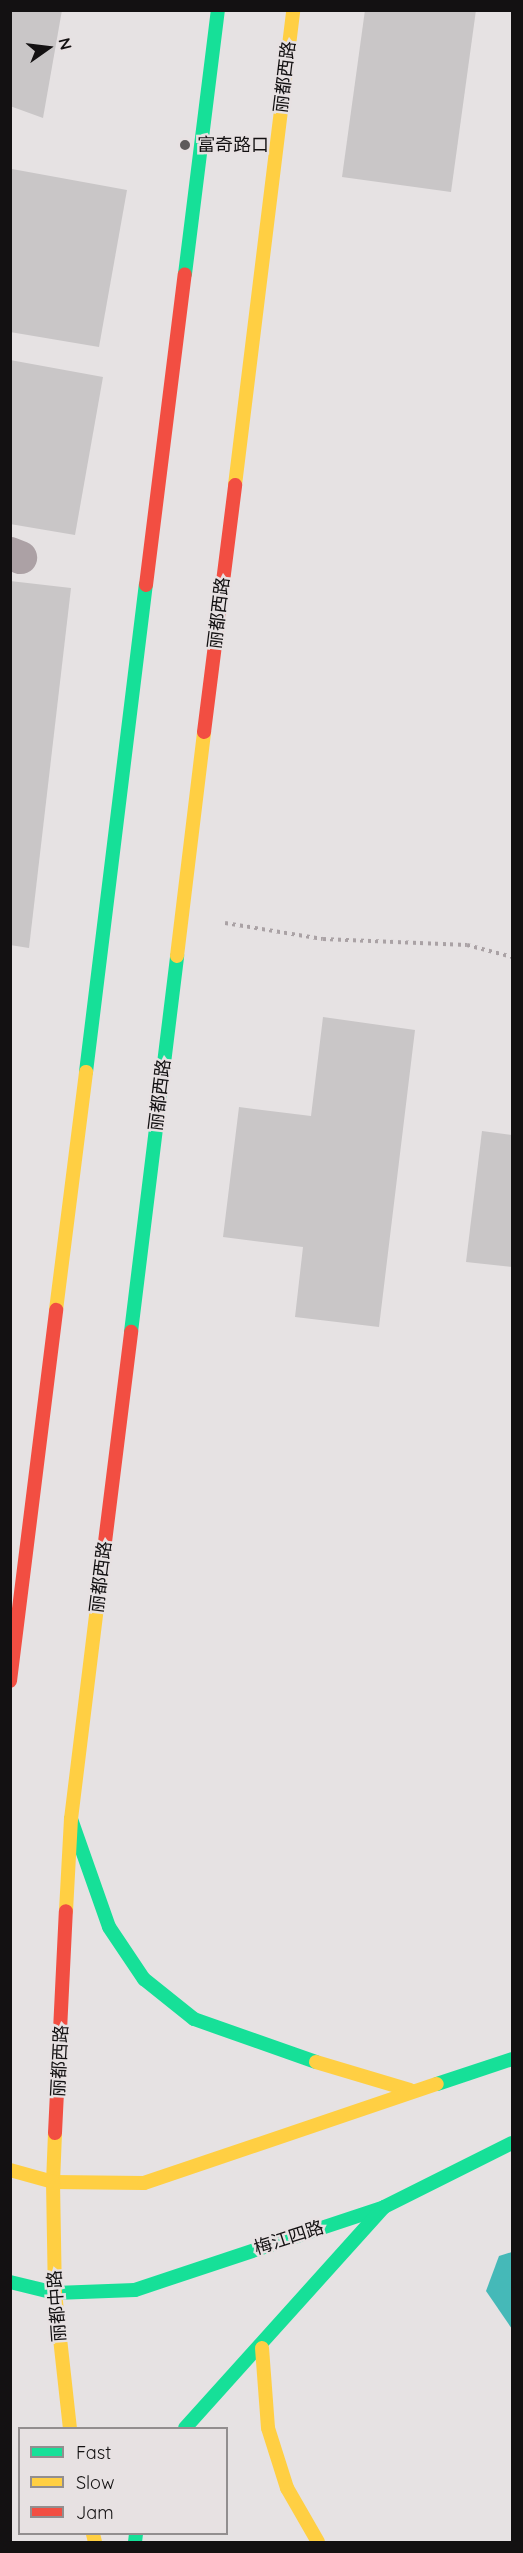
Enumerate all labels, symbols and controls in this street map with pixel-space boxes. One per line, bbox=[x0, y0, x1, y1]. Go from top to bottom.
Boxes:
north arrow bbox=[18, 18, 78, 78]
text: N bbox=[54, 36, 77, 52]
street label: 丽都西路 bbox=[270, 40, 300, 114]
place label: 富奇路口 bbox=[197, 134, 269, 156]
marker: 富奇路口 bbox=[178, 138, 192, 152]
street label: 丽都西路 bbox=[204, 576, 234, 650]
street label: 丽都西路 bbox=[145, 1058, 175, 1132]
street label: 丽都西路 bbox=[86, 1540, 116, 1614]
street label: 丽都西路 bbox=[47, 2024, 73, 2098]
street label: 梅江四路 bbox=[251, 2217, 327, 2259]
street label: 丽都中路 bbox=[44, 2269, 70, 2343]
legend bbox=[18, 2427, 228, 2535]
text: Fast bbox=[76, 2441, 111, 2464]
text: Slow bbox=[76, 2471, 114, 2494]
text: Jam bbox=[76, 2501, 114, 2524]

